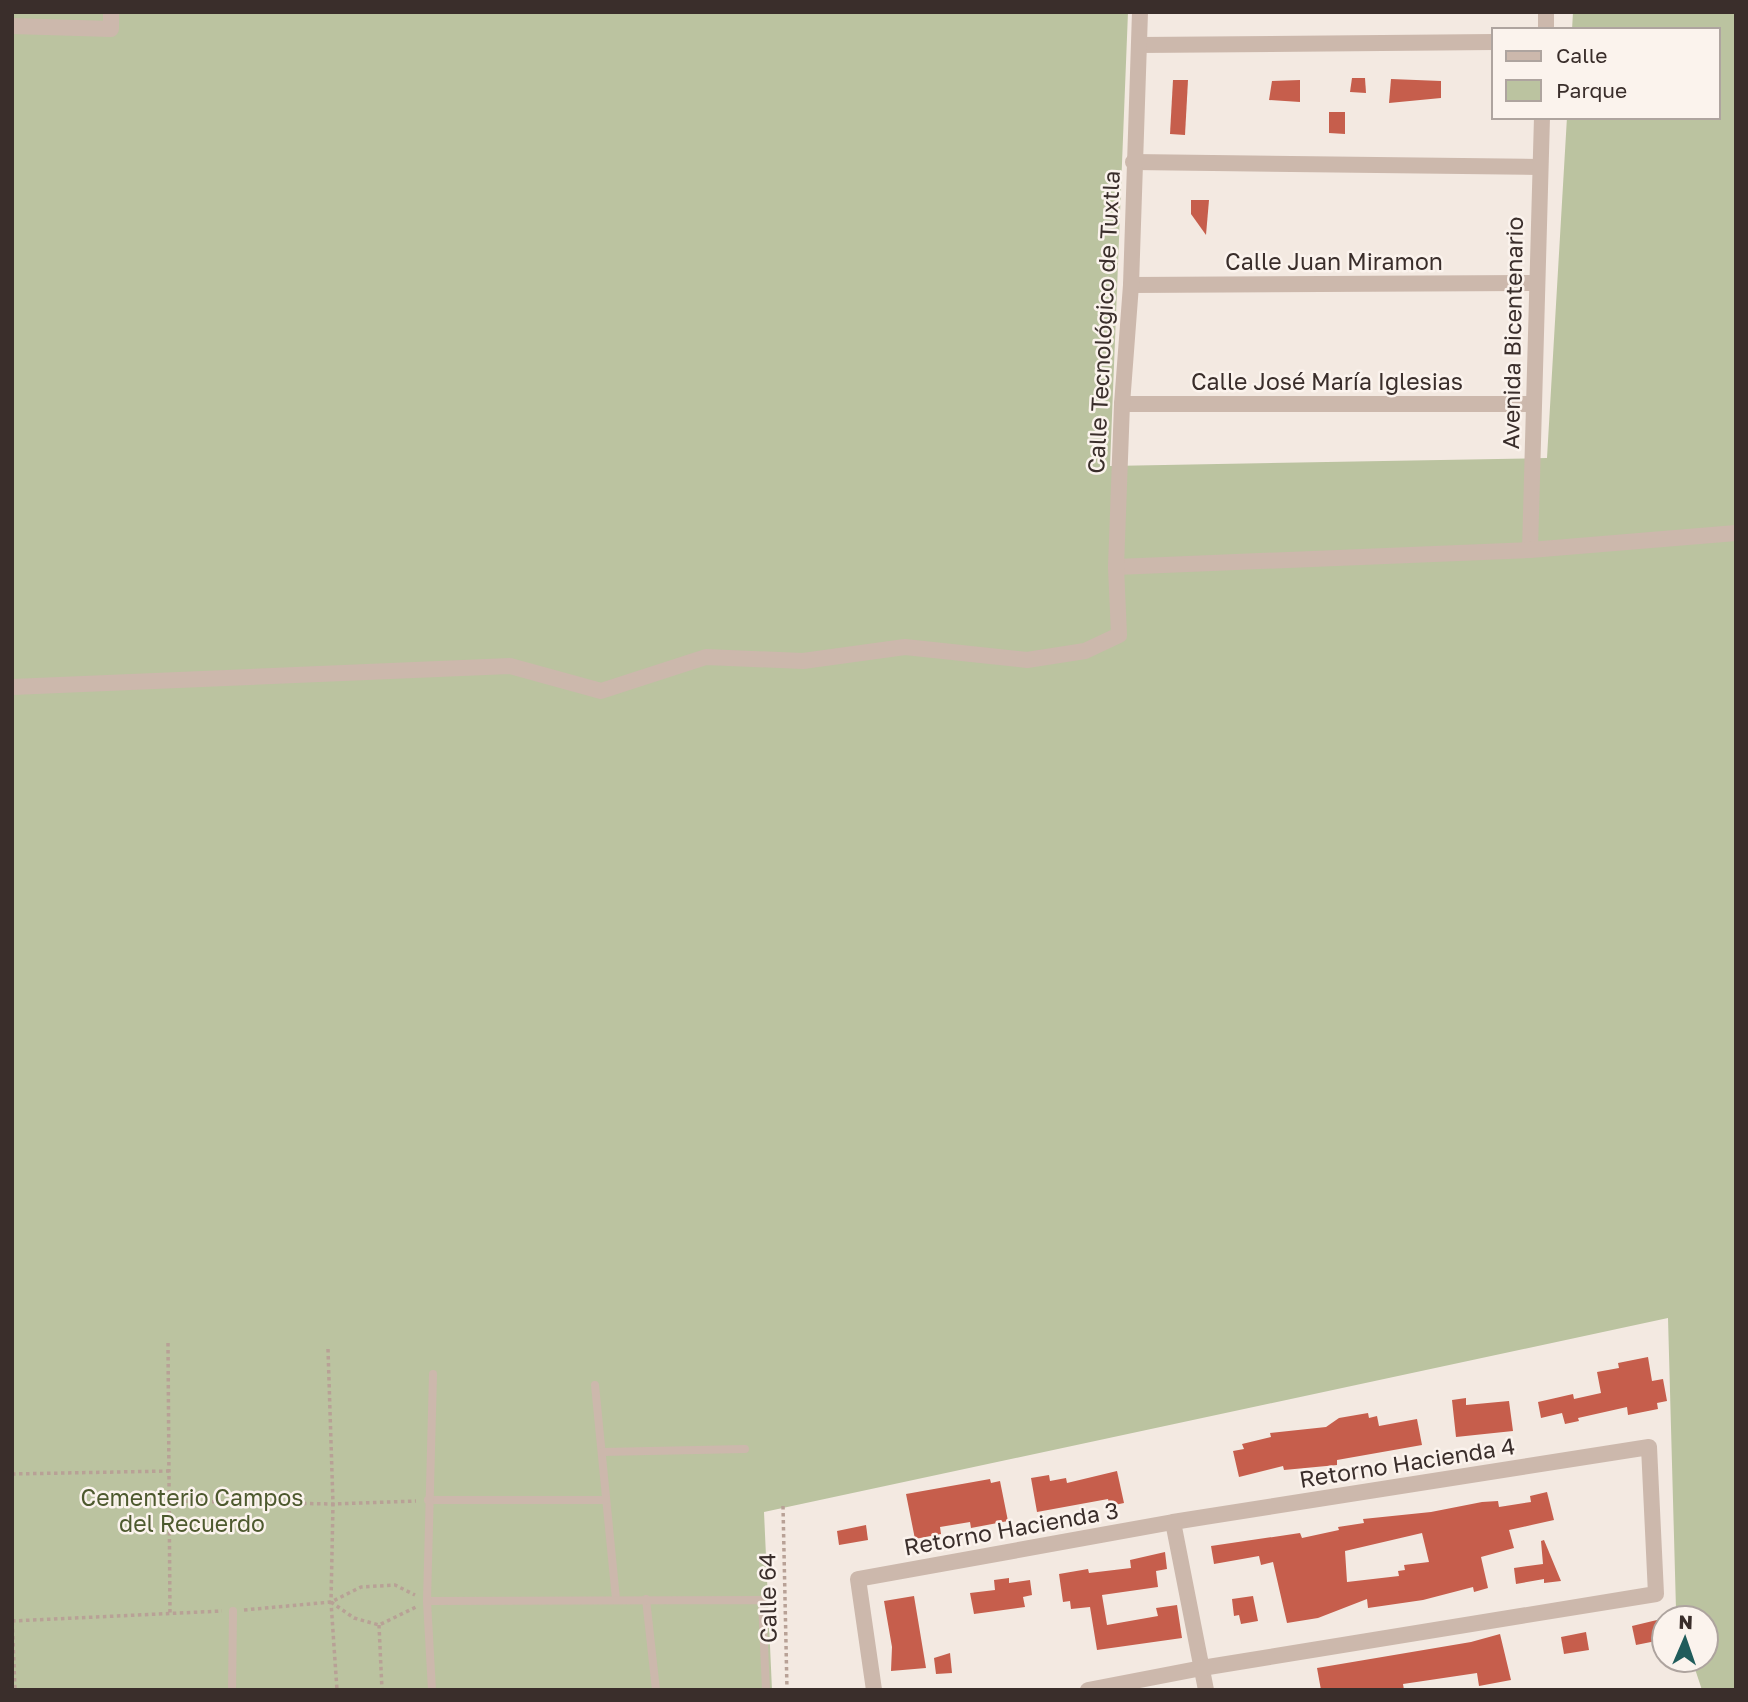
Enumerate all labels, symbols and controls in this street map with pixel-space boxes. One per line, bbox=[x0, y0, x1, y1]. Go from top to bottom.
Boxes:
legend bbox=[1492, 28, 1720, 119]
text: Calle bbox=[1556, 42, 1608, 68]
text: Parque bbox=[1556, 77, 1627, 103]
street label: Calle Tecnológico de Tuxtla bbox=[1081, 170, 1125, 474]
street label: Avenida Bicentenario bbox=[1496, 216, 1528, 450]
street label: Calle Juan Miramon bbox=[1225, 247, 1443, 275]
street label: Calle José María Iglesias bbox=[1191, 367, 1463, 395]
street label: Retorno Hacienda 4 bbox=[1297, 1431, 1517, 1493]
park label: Cementerio Campos del Recuerdo bbox=[81, 1483, 303, 1537]
street label: Retorno Hacienda 3 bbox=[902, 1495, 1120, 1561]
street label: Calle 64 bbox=[752, 1553, 782, 1643]
north arrow bbox=[1650, 1604, 1720, 1674]
text: N bbox=[1678, 1610, 1693, 1633]

